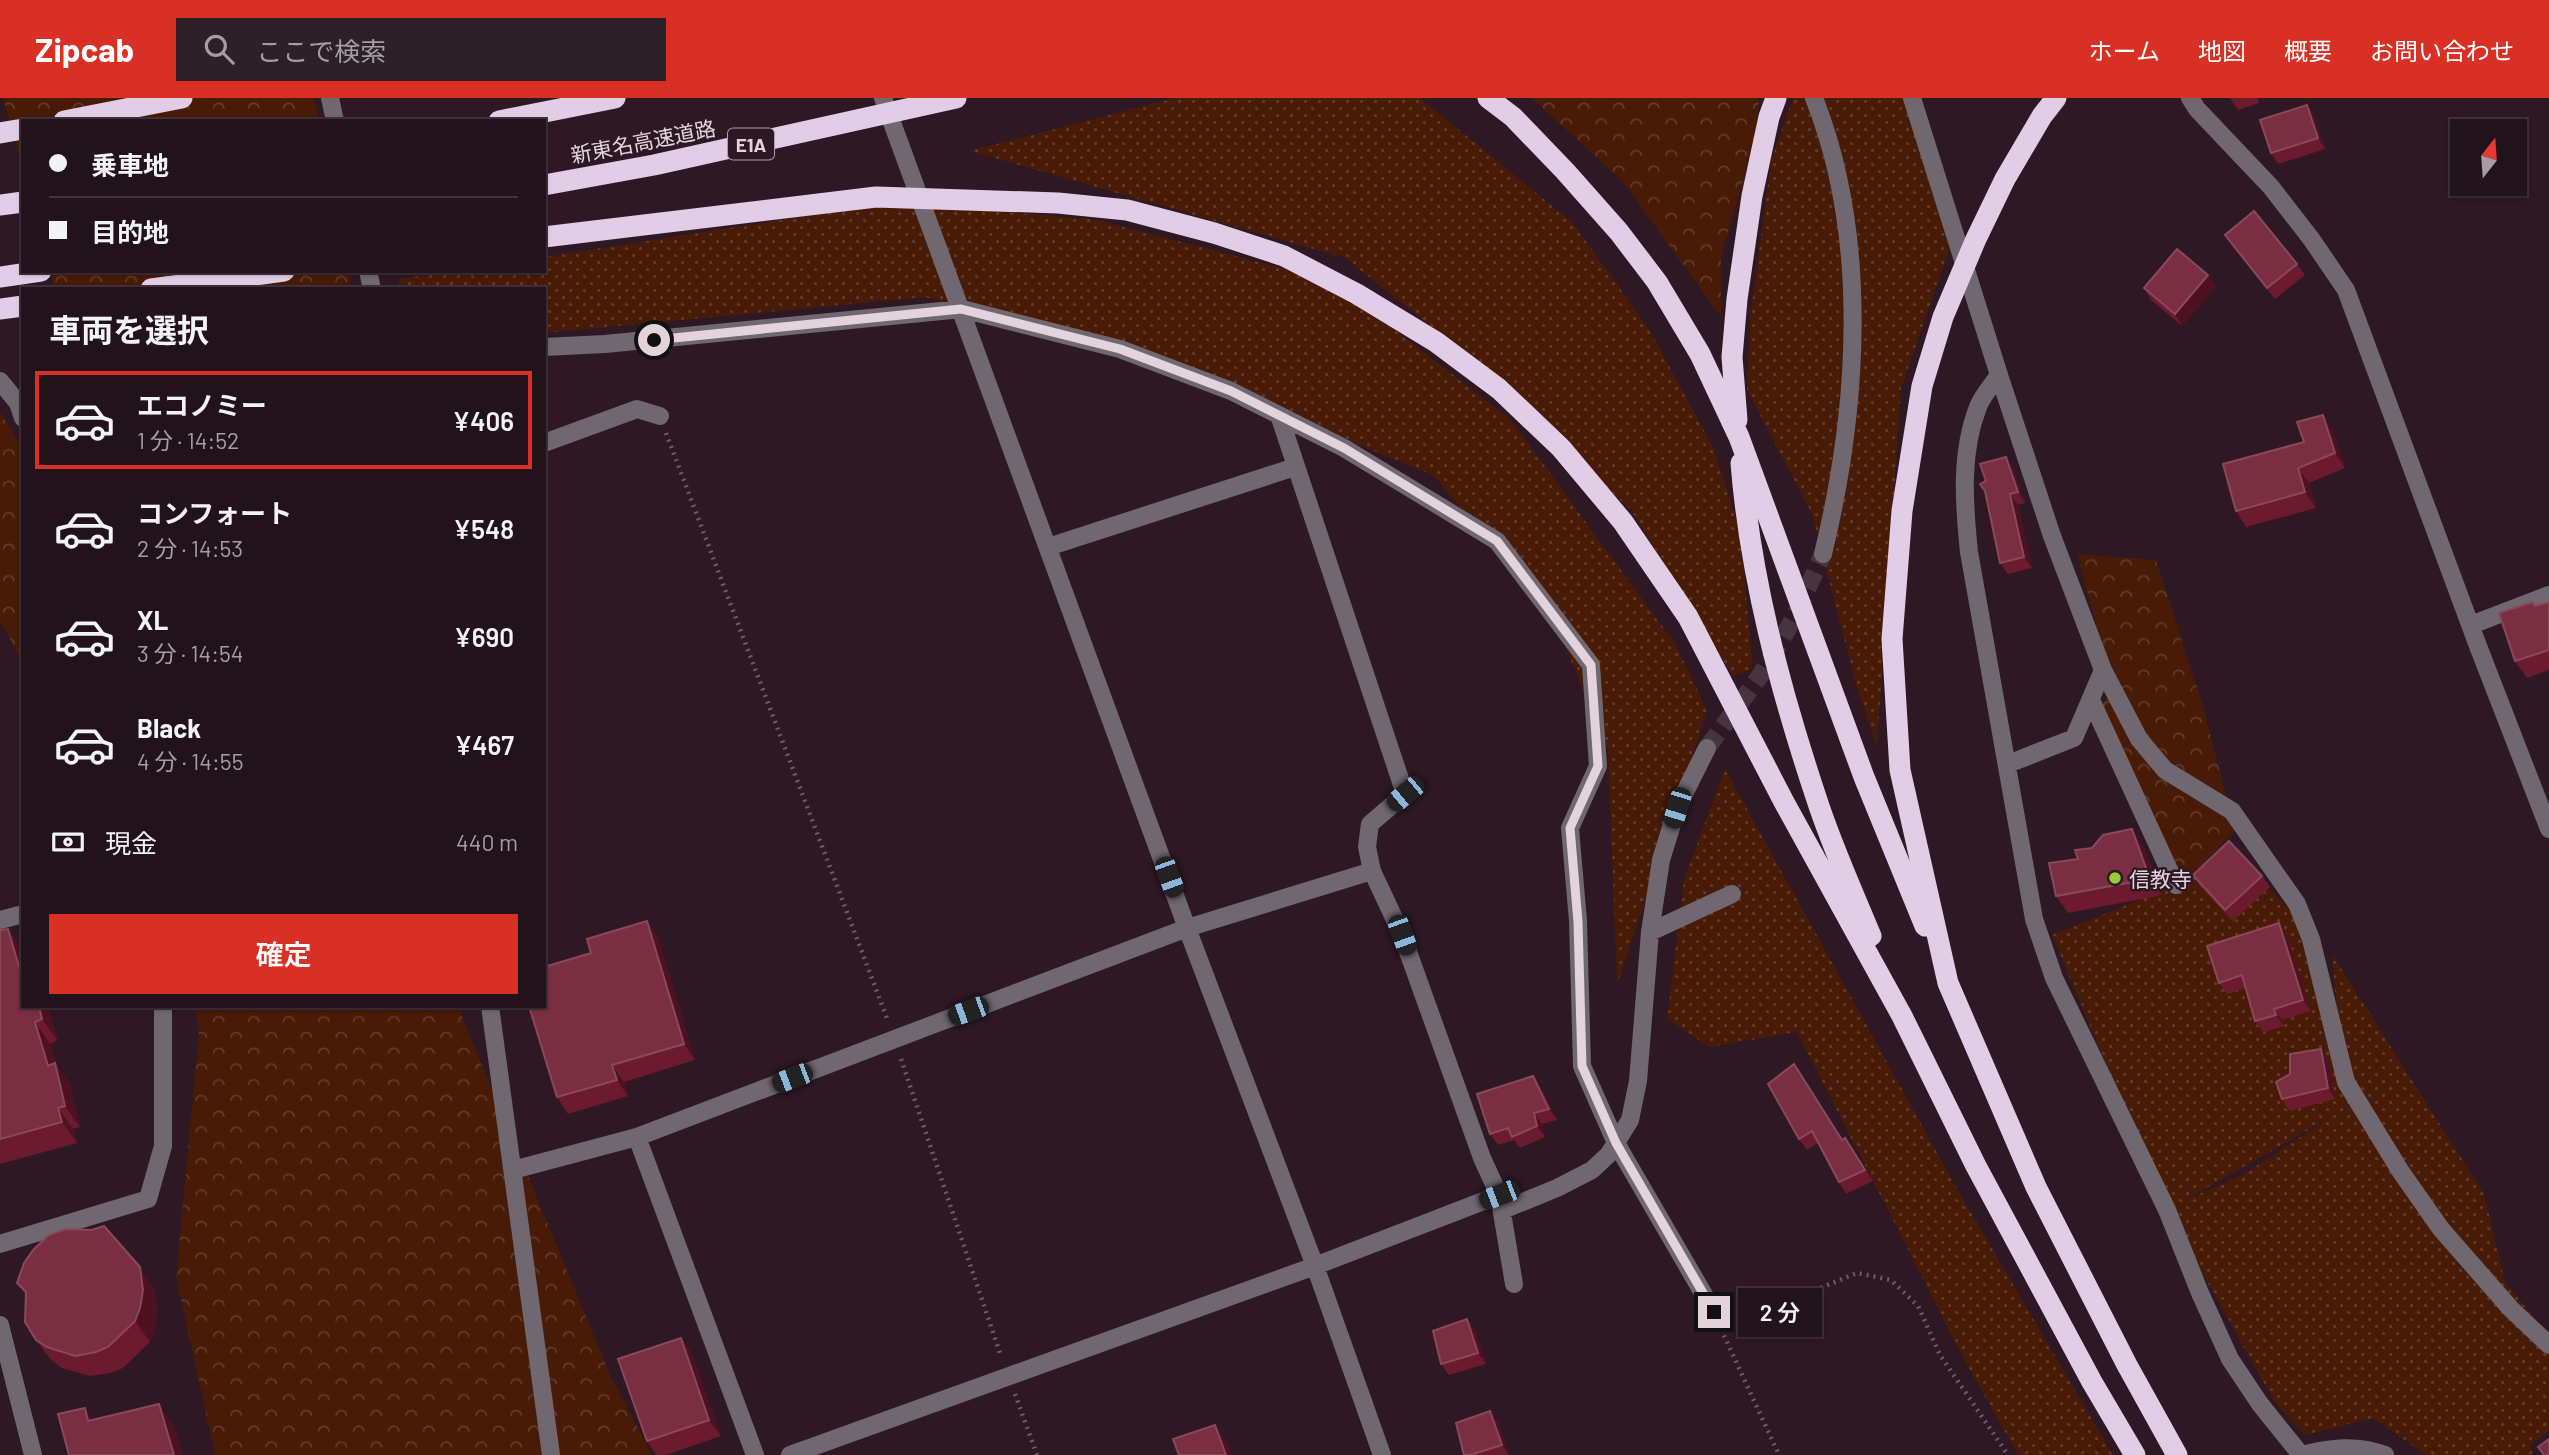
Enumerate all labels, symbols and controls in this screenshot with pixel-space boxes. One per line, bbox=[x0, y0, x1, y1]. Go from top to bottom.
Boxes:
search box bbox=[176, 18, 666, 81]
text: Zipcab bbox=[35, 29, 134, 69]
icon: search bbox=[200, 30, 238, 68]
text: ここで検索 bbox=[256, 35, 386, 66]
text: ホーム bbox=[2089, 36, 2160, 65]
text: 地図 bbox=[2198, 36, 2246, 65]
text: 概要 bbox=[2284, 36, 2332, 65]
text: お問い合わせ bbox=[2370, 36, 2514, 65]
street label: 新東名高速道路 bbox=[568, 115, 718, 167]
north arrow bbox=[2450, 119, 2527, 196]
map controls bbox=[2450, 119, 2527, 196]
road number: E1A bbox=[728, 128, 774, 159]
text: 乗車地 bbox=[91, 149, 169, 180]
text: 目的地 bbox=[91, 216, 169, 247]
text: 車両を選択 bbox=[49, 310, 209, 348]
route start bbox=[638, 324, 670, 356]
icon: car bbox=[53, 389, 116, 452]
text: エコノミー bbox=[137, 389, 267, 420]
text: ¥406 bbox=[452, 405, 514, 436]
text: 1 分 · 14:52 bbox=[137, 426, 239, 454]
icon: car bbox=[53, 497, 116, 560]
text: コンフォート bbox=[137, 497, 292, 528]
text: ¥548 bbox=[453, 513, 514, 544]
text: 2 分 · 14:53 bbox=[137, 534, 243, 562]
text: XL bbox=[137, 604, 168, 635]
icon: car bbox=[53, 605, 116, 668]
text: ¥690 bbox=[454, 621, 514, 652]
text: 3 分 · 14:54 bbox=[137, 639, 244, 667]
text: Black bbox=[137, 712, 201, 743]
icon: car bbox=[53, 713, 116, 776]
text: ¥467 bbox=[454, 729, 514, 760]
text: 4 分 · 14:55 bbox=[137, 747, 243, 775]
car bbox=[1383, 772, 1428, 816]
car bbox=[1661, 785, 1694, 831]
icon: cash bbox=[49, 823, 87, 861]
text: 現金 bbox=[105, 827, 157, 858]
text: 440 m bbox=[456, 828, 518, 856]
car bbox=[1152, 854, 1187, 900]
place label: 信教寺 bbox=[2129, 866, 2192, 891]
marker: 信教寺 bbox=[2107, 870, 2123, 886]
car bbox=[1385, 912, 1420, 958]
button: 確定 bbox=[49, 914, 518, 994]
car bbox=[945, 994, 992, 1028]
car bbox=[769, 1061, 816, 1095]
car bbox=[1476, 1178, 1523, 1212]
callout: 2 分 bbox=[1738, 1288, 1823, 1336]
route end bbox=[1698, 1296, 1730, 1328]
text: 2 分 bbox=[1760, 1298, 1800, 1326]

